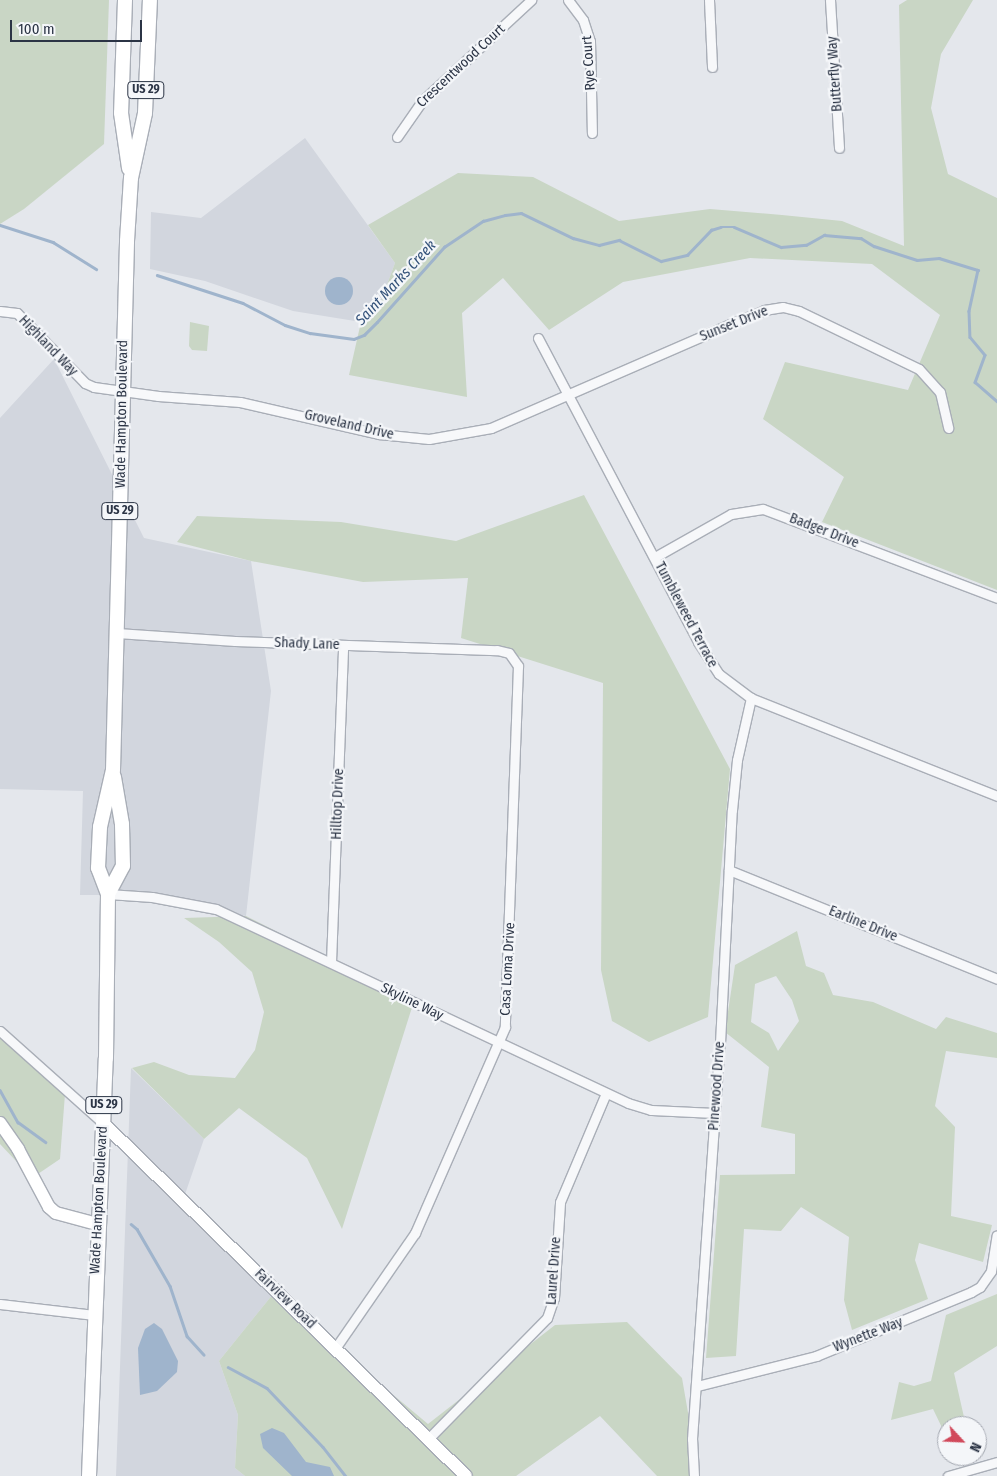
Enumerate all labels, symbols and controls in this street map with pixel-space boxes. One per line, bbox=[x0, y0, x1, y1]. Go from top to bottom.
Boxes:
scale bar bbox=[12, 10, 145, 42]
text: 100 m bbox=[18, 20, 55, 38]
street label: Crescentwood Court bbox=[413, 21, 509, 111]
street label: Rye Court bbox=[579, 35, 599, 91]
street label: Butterfly Way bbox=[824, 36, 846, 112]
road number: US 29 bbox=[127, 80, 165, 100]
water label: Saint Marks Creek bbox=[352, 237, 440, 329]
street label: Sunset Drive bbox=[697, 303, 771, 345]
street label: Highland Way bbox=[15, 312, 81, 380]
street label: Wade Hampton Boulevard bbox=[112, 340, 132, 488]
street label: Groveland Drive bbox=[303, 407, 395, 443]
road number: US 29 bbox=[101, 502, 139, 520]
street label: Badger Drive bbox=[787, 510, 861, 552]
street label: Tumbleweed Terrace bbox=[651, 559, 721, 671]
street label: Shady Lane bbox=[274, 634, 340, 654]
street label: Hilltop Drive bbox=[328, 768, 348, 840]
street label: Earline Drive bbox=[826, 903, 900, 945]
street label: Casa Loma Drive bbox=[497, 922, 519, 1016]
street label: Skyline Way bbox=[378, 980, 446, 1024]
street label: Pinewood Drive bbox=[705, 1041, 729, 1131]
road number: US 29 bbox=[85, 1096, 123, 1114]
street label: Wade Hampton Boulevard bbox=[87, 1126, 111, 1274]
street label: Laurel Drive bbox=[543, 1236, 565, 1306]
street label: Fairview Road bbox=[251, 1266, 319, 1332]
street label: Wynette Way bbox=[831, 1314, 905, 1356]
north arrow bbox=[937, 1416, 987, 1466]
text: N bbox=[966, 1440, 985, 1455]

